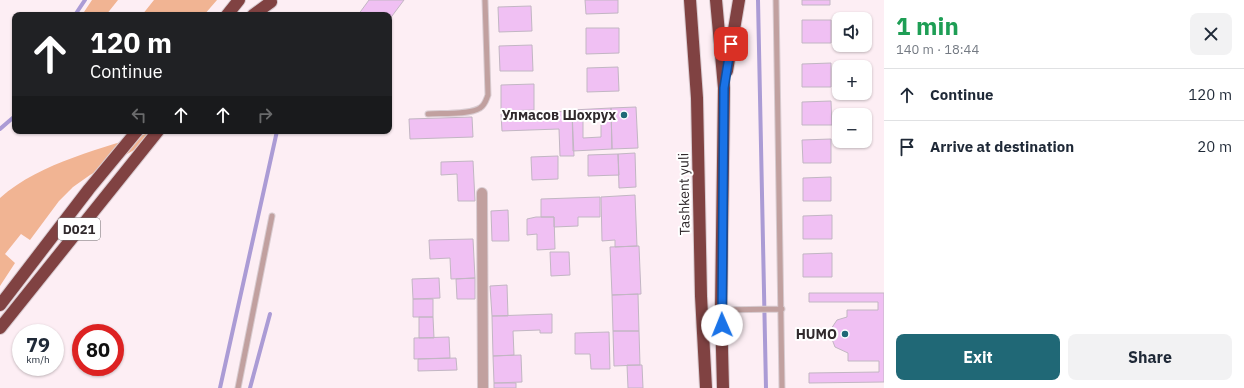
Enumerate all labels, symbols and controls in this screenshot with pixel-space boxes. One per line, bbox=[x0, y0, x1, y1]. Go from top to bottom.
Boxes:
text: 1 min bbox=[896, 10, 959, 42]
map controls bbox=[832, 12, 872, 148]
button: sound bbox=[832, 12, 872, 52]
button: close bbox=[1190, 13, 1232, 55]
text: 120 m bbox=[90, 24, 172, 61]
pin bbox=[714, 27, 748, 61]
icon: ahead bbox=[24, 28, 76, 80]
icon: arrive bbox=[720, 33, 742, 55]
text: 140 m · 18:44 bbox=[896, 41, 979, 58]
text: Continue bbox=[90, 60, 163, 83]
button: + bbox=[832, 60, 872, 100]
icon: ahead bbox=[896, 84, 918, 106]
text: Continue bbox=[930, 85, 994, 104]
text: 120 m bbox=[1188, 85, 1232, 104]
icon: left bbox=[128, 104, 150, 126]
icon: ahead bbox=[170, 104, 192, 126]
icon: ahead bbox=[212, 104, 234, 126]
icon: right bbox=[254, 104, 276, 126]
place label: Улмасов Шохрух bbox=[502, 106, 616, 124]
button: − bbox=[832, 108, 872, 148]
marker: Улмасов Шохрух bbox=[619, 110, 629, 120]
icon: arrive bbox=[896, 136, 918, 158]
text: Arrive at destination bbox=[930, 137, 1074, 156]
text: 20 m bbox=[1197, 137, 1232, 156]
street label: Tashkent yuli bbox=[674, 153, 694, 235]
road number: D021 bbox=[58, 218, 100, 240]
position arrow bbox=[701, 304, 743, 346]
speed limit sign: 80 bbox=[72, 324, 124, 376]
place label: HUMO bbox=[796, 325, 837, 343]
marker: HUMO bbox=[840, 329, 850, 339]
text: 79 bbox=[26, 331, 50, 358]
button: Exit bbox=[896, 334, 1060, 380]
button: Share bbox=[1068, 334, 1232, 380]
text: km/h bbox=[26, 353, 50, 366]

